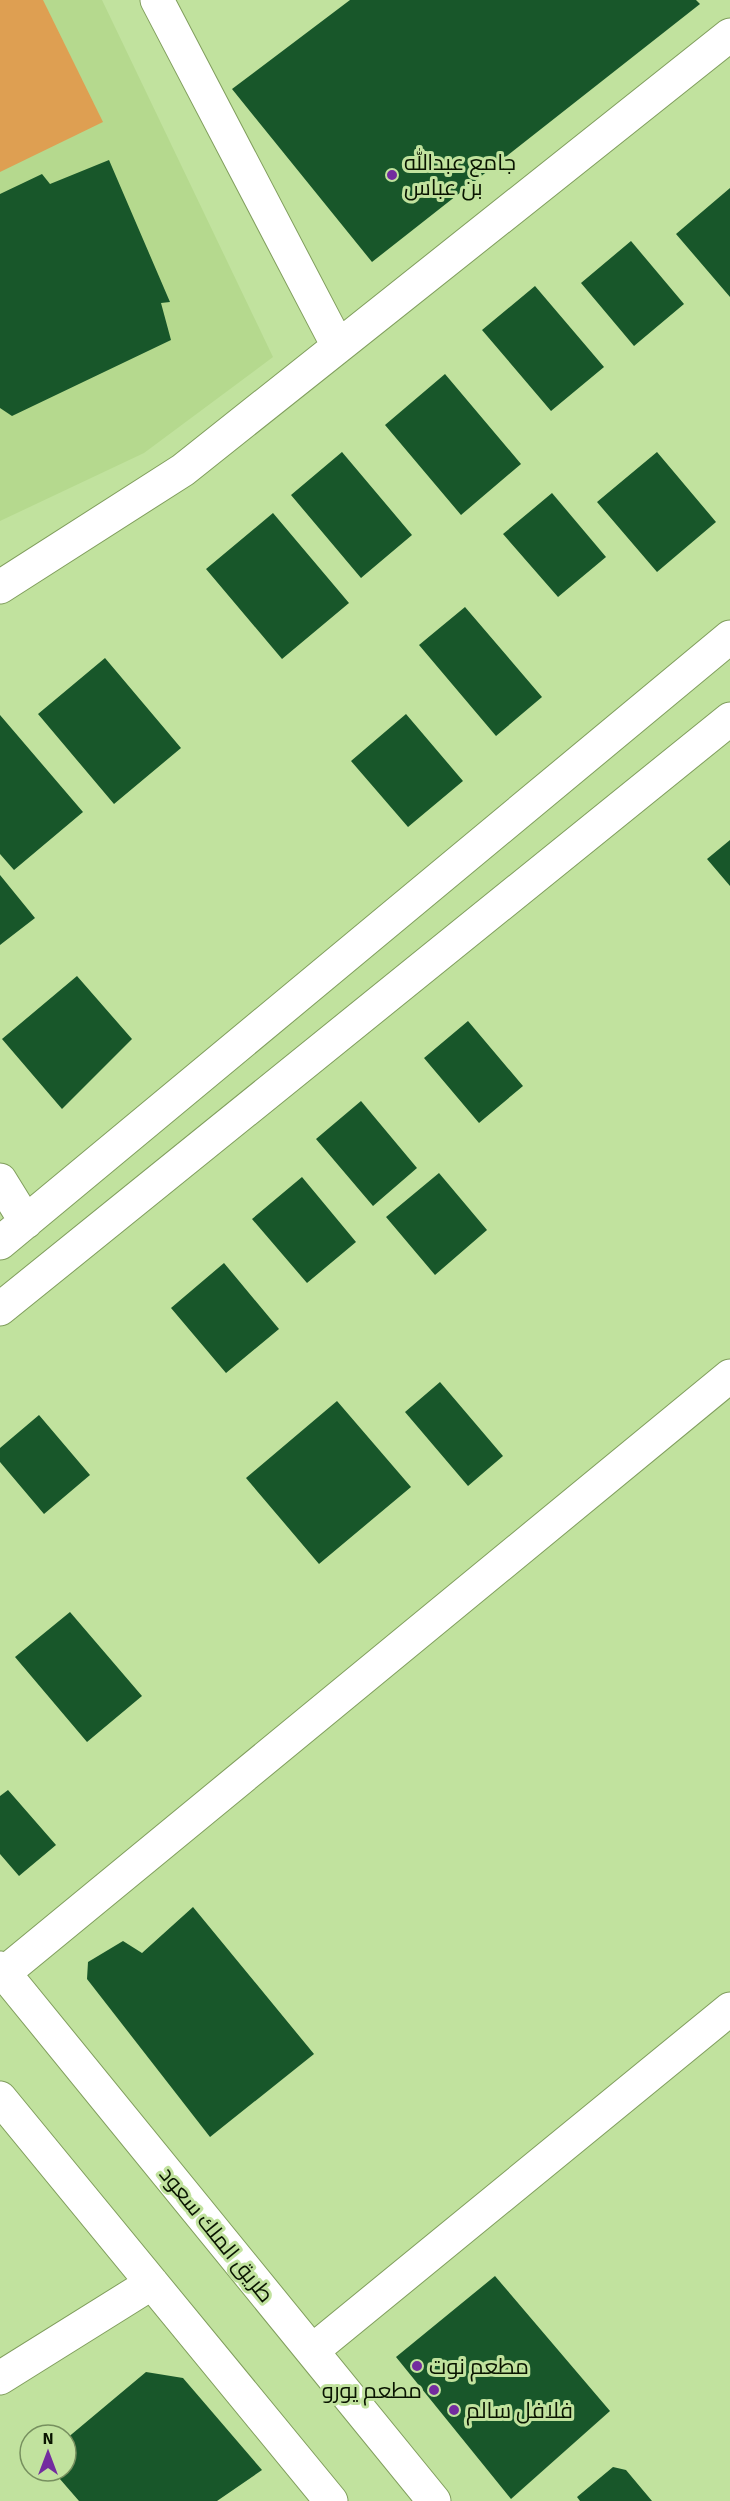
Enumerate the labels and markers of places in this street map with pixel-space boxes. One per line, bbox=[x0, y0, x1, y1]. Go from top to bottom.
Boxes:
place label: جامع عبدالله بن عباس bbox=[404, 148, 516, 201]
marker: جامع عبدالله بن عباس bbox=[385, 168, 399, 182]
place label: مطعم نوت bbox=[429, 2353, 529, 2382]
marker: مطعم نوت bbox=[410, 2359, 424, 2373]
place label: مطعم يورو bbox=[322, 2377, 422, 2406]
marker: مطعم يورو bbox=[427, 2383, 441, 2397]
place label: فلافل سالم bbox=[466, 2397, 573, 2426]
marker: فلافل سالم bbox=[447, 2403, 461, 2417]

